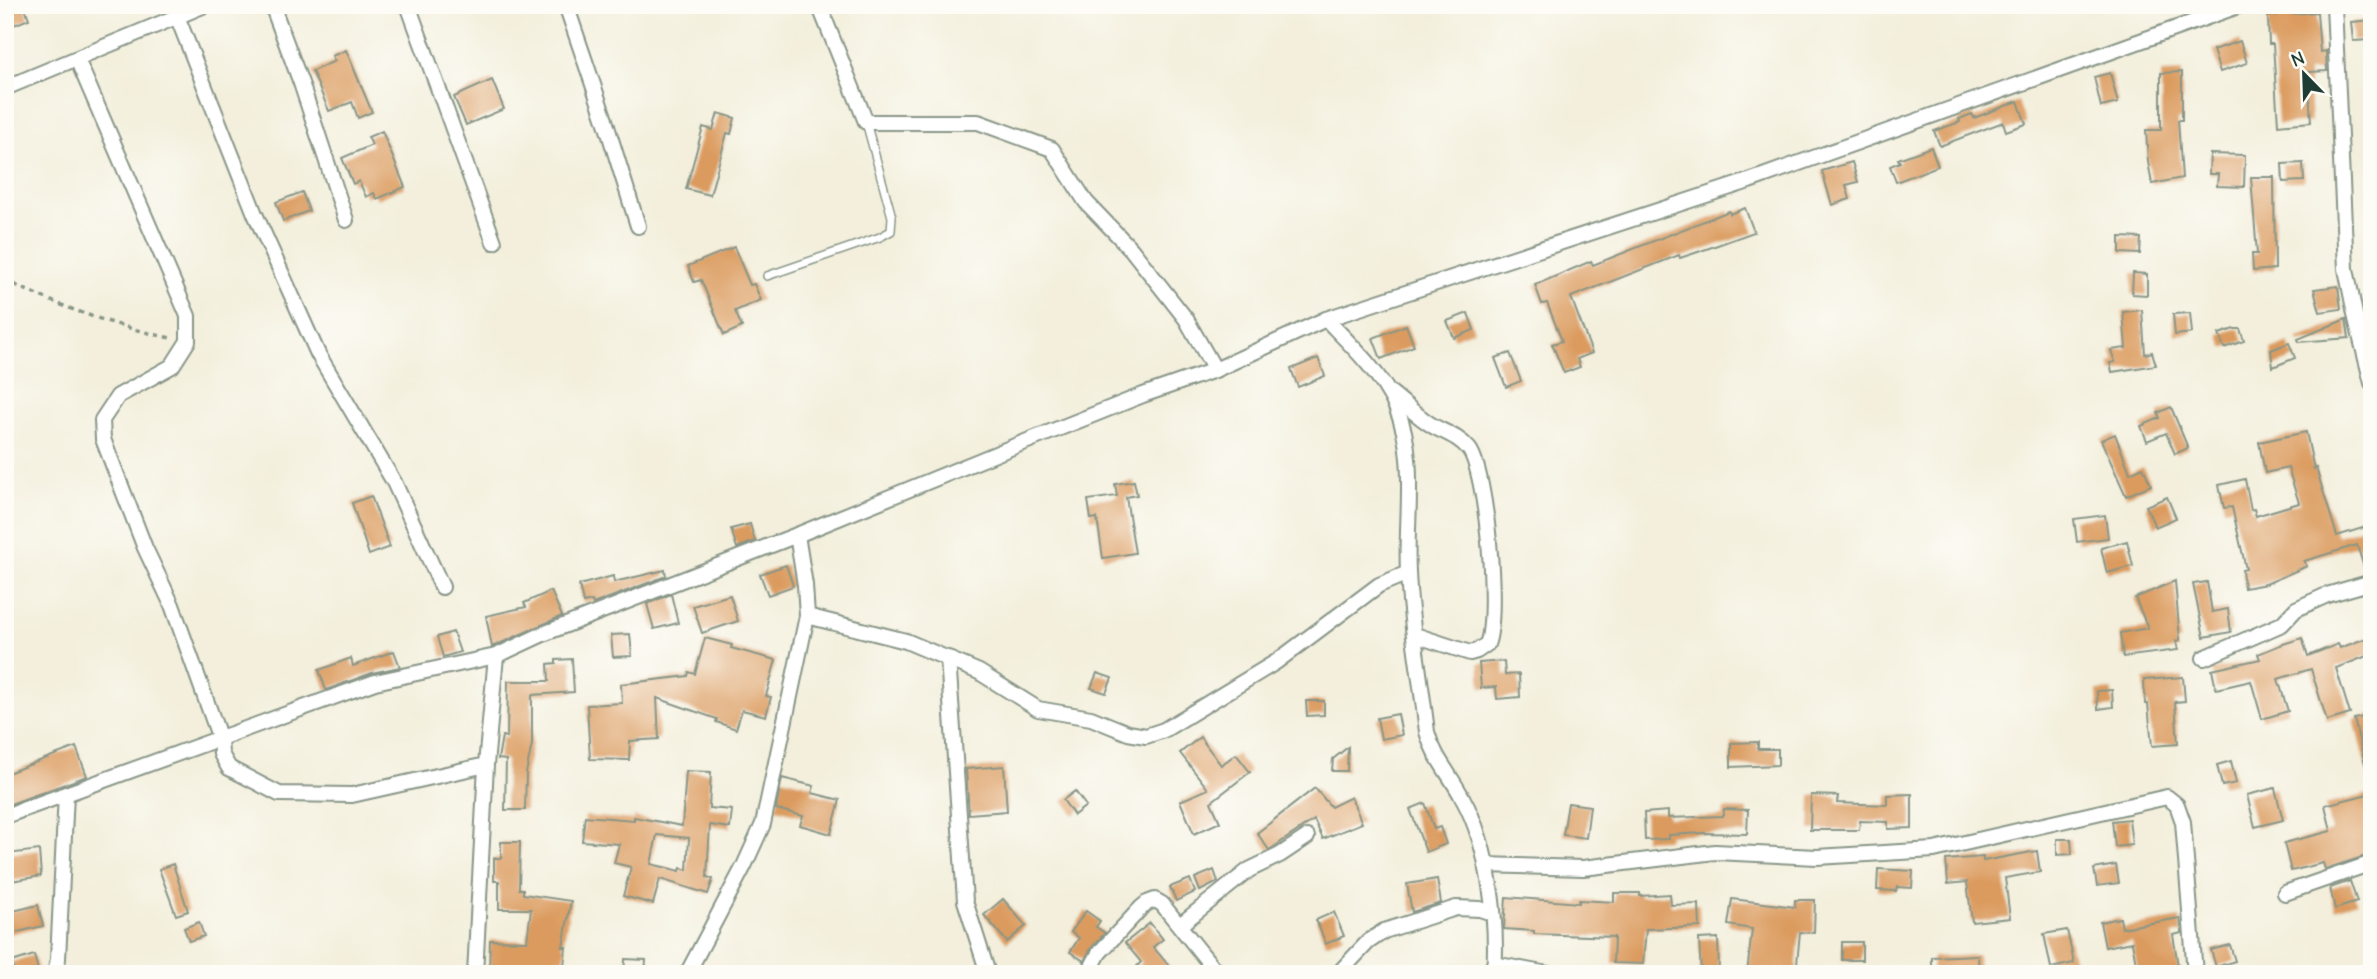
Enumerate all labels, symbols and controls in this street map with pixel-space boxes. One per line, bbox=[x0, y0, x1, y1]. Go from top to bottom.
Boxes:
north arrow bbox=[2268, 38, 2338, 108]
text: N bbox=[2288, 47, 2308, 72]

